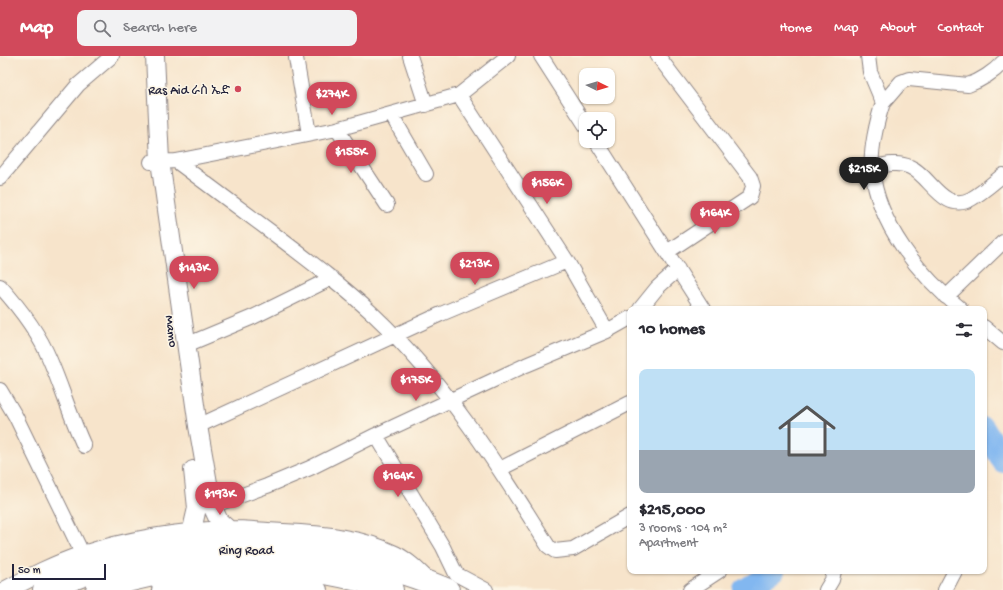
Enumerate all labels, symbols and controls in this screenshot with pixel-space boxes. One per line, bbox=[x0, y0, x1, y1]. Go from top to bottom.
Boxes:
search box bbox=[77, 10, 357, 46]
text: Map bbox=[20, 17, 53, 40]
icon: search bbox=[91, 17, 113, 39]
text: Search here bbox=[123, 19, 197, 37]
text: Home bbox=[780, 20, 812, 37]
text: Map bbox=[834, 20, 858, 37]
text: About bbox=[880, 20, 916, 37]
text: Contact bbox=[938, 20, 983, 37]
north arrow bbox=[579, 68, 615, 104]
map controls bbox=[579, 68, 615, 148]
pin: $274K bbox=[304, 82, 360, 116]
place label: Ras Aid ራስ ኤድ bbox=[148, 84, 231, 99]
marker: Ras Aid ራስ ኤድ bbox=[233, 84, 243, 94]
text: $274K bbox=[316, 87, 348, 102]
button: locate bbox=[579, 112, 615, 148]
pin: $155K bbox=[323, 140, 379, 174]
text: $155K bbox=[335, 145, 367, 160]
pin: $215K bbox=[836, 157, 892, 191]
text: $215K bbox=[848, 162, 880, 177]
pin: $156K bbox=[519, 171, 575, 205]
text: $156K bbox=[531, 176, 563, 191]
pin: $164K bbox=[687, 201, 743, 235]
text: $164K bbox=[700, 206, 731, 221]
pin: $213K bbox=[447, 252, 503, 286]
pin: $143K bbox=[166, 256, 222, 290]
text: $213K bbox=[459, 257, 491, 272]
text: $143K bbox=[178, 261, 210, 276]
street label: Mamo bbox=[161, 314, 180, 349]
icon: filters bbox=[953, 319, 975, 341]
text: 10 homes bbox=[639, 320, 705, 340]
pin: $175K bbox=[388, 368, 444, 402]
text: $175K bbox=[400, 373, 432, 388]
icon: home bbox=[771, 395, 843, 467]
pin: $164K bbox=[370, 464, 426, 498]
text: $164K bbox=[383, 469, 414, 484]
pin: $193K bbox=[192, 482, 248, 516]
text: $193K bbox=[204, 487, 236, 502]
text: $215,000 bbox=[639, 501, 705, 521]
text: 3 rooms · 104 m² bbox=[639, 521, 727, 536]
text: Apartment bbox=[639, 536, 698, 551]
street label: Ring Road bbox=[219, 544, 275, 559]
scale bar bbox=[12, 562, 106, 581]
text: 50 m bbox=[18, 565, 40, 577]

